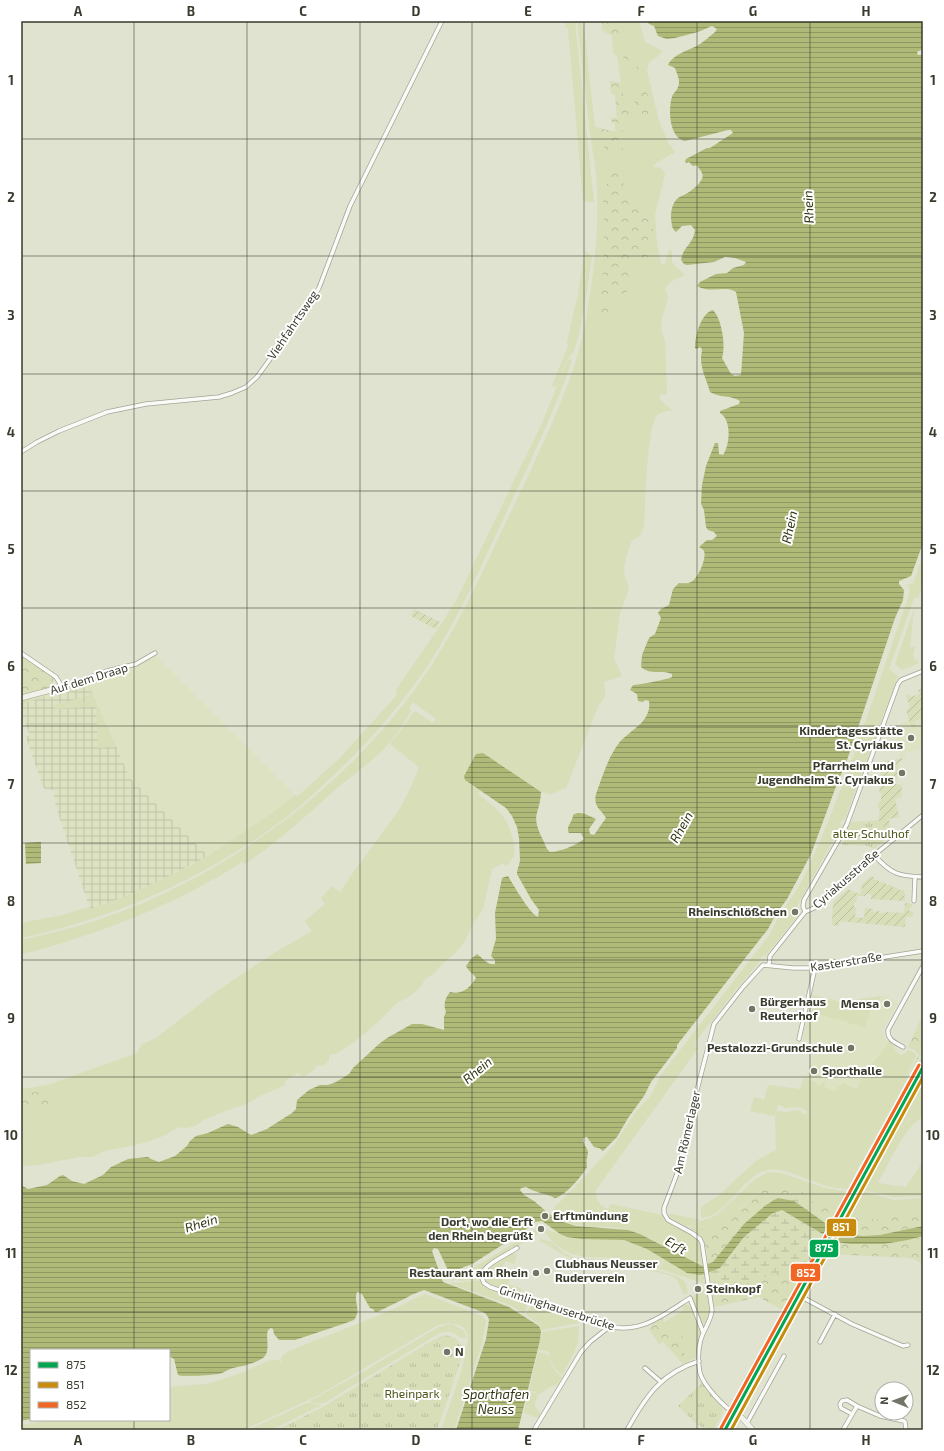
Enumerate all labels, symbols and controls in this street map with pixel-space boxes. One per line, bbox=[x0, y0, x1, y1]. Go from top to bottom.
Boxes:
text: A bbox=[74, 3, 83, 19]
text: B bbox=[187, 3, 195, 19]
text: C bbox=[299, 3, 307, 19]
text: D bbox=[412, 3, 421, 19]
text: E bbox=[524, 3, 532, 19]
text: F bbox=[637, 3, 645, 19]
text: G bbox=[749, 3, 757, 19]
text: H bbox=[862, 3, 871, 19]
text: 1 bbox=[8, 72, 14, 88]
text: 1 bbox=[930, 72, 936, 88]
text: 2 bbox=[7, 189, 15, 205]
text: 2 bbox=[929, 189, 937, 205]
water label: Rhein bbox=[799, 190, 817, 224]
street label: Viehfahrtsweg bbox=[264, 287, 321, 362]
text: 3 bbox=[7, 307, 15, 323]
text: 3 bbox=[929, 307, 937, 323]
text: 4 bbox=[7, 424, 15, 440]
text: 4 bbox=[929, 424, 937, 440]
water label: Rhein bbox=[778, 509, 800, 545]
text: 5 bbox=[7, 541, 15, 557]
text: 5 bbox=[929, 541, 937, 557]
text: 6 bbox=[7, 658, 15, 674]
text: 6 bbox=[929, 658, 937, 674]
street label: Auf dem Draap bbox=[48, 660, 129, 697]
place label: Kindertagesstätte St. Cyriakus bbox=[799, 723, 903, 752]
marker: Kindertagesstätte St. Cyriakus bbox=[906, 733, 916, 743]
place label: Pfarrheim und Jugendheim St. Cyriakus bbox=[757, 758, 894, 787]
marker: Pfarrheim und Jugendheim St. Cyriakus bbox=[897, 768, 907, 778]
text: 7 bbox=[8, 776, 15, 792]
text: 7 bbox=[930, 776, 937, 792]
water label: Rhein bbox=[666, 809, 696, 845]
park label: alter Schulhof bbox=[833, 826, 910, 840]
street label: Cyriakusstraße bbox=[809, 846, 881, 911]
text: 8 bbox=[7, 893, 15, 909]
text: 8 bbox=[929, 893, 937, 909]
place label: Rheinschlößchen bbox=[688, 904, 787, 918]
marker: Rheinschlößchen bbox=[790, 907, 800, 917]
street label: Kasterstraße bbox=[809, 948, 883, 974]
place label: Bürgerhaus Reuterhof bbox=[760, 994, 826, 1022]
place label: Mensa bbox=[841, 996, 879, 1010]
marker: Mensa bbox=[882, 999, 892, 1009]
marker: Bürgerhaus Reuterhof bbox=[747, 1004, 757, 1014]
text: 9 bbox=[7, 1010, 15, 1026]
text: 9 bbox=[929, 1010, 937, 1026]
place label: Pestalozzi-Grundschule bbox=[707, 1040, 843, 1054]
marker: Pestalozzi-Grundschule bbox=[846, 1043, 856, 1053]
water label: Rhein bbox=[459, 1053, 495, 1087]
place label: Sporthalle bbox=[822, 1063, 882, 1077]
marker: Sporthalle bbox=[809, 1066, 819, 1076]
street label: Am Römerlager bbox=[670, 1089, 702, 1175]
text: 10 bbox=[4, 1127, 18, 1143]
text: 10 bbox=[926, 1127, 940, 1143]
place label: Erftmündung bbox=[553, 1208, 628, 1222]
water label: Rhein bbox=[183, 1210, 219, 1236]
marker: Erftmündung bbox=[540, 1211, 550, 1221]
place label: Dort, wo die Erft den Rhein begrüßt bbox=[428, 1214, 533, 1242]
line badge: 851 bbox=[826, 1218, 857, 1237]
text: 851 bbox=[832, 1220, 850, 1233]
marker: Dort, wo die Erft den Rhein begrüßt bbox=[536, 1224, 546, 1234]
water label: Erft bbox=[662, 1233, 690, 1258]
line badge: 875 bbox=[809, 1239, 839, 1258]
text: 875 bbox=[815, 1241, 833, 1254]
text: 11 bbox=[5, 1245, 17, 1261]
text: 11 bbox=[927, 1245, 939, 1261]
place label: Clubhaus Neusser Ruderverein bbox=[555, 1256, 658, 1284]
line badge: 852 bbox=[790, 1263, 821, 1282]
place label: Restaurant am Rhein bbox=[409, 1265, 528, 1279]
marker: Clubhaus Neusser Ruderverein bbox=[542, 1266, 552, 1276]
text: 852 bbox=[796, 1266, 816, 1279]
marker: Restaurant am Rhein bbox=[531, 1268, 541, 1278]
place label: Steinkopf bbox=[706, 1281, 762, 1295]
street label: Grimlinghauserbrücke bbox=[498, 1282, 617, 1332]
marker: Steinkopf bbox=[693, 1284, 703, 1294]
place label: N bbox=[455, 1344, 464, 1358]
marker: N bbox=[442, 1347, 452, 1357]
legend bbox=[30, 1349, 170, 1421]
text: 875 bbox=[66, 1357, 86, 1371]
text: 12 bbox=[4, 1362, 18, 1378]
text: 12 bbox=[926, 1362, 940, 1378]
text: 851 bbox=[66, 1377, 85, 1391]
north arrow bbox=[874, 1381, 914, 1421]
park label: Rheinpark bbox=[384, 1386, 440, 1400]
water label: Sporthafen Neuss bbox=[463, 1386, 529, 1417]
text: 852 bbox=[66, 1397, 87, 1411]
text: N bbox=[877, 1397, 890, 1405]
text: A bbox=[74, 1432, 83, 1448]
text: B bbox=[187, 1432, 195, 1448]
text: C bbox=[299, 1432, 307, 1448]
text: D bbox=[412, 1432, 421, 1448]
text: E bbox=[524, 1432, 532, 1448]
text: F bbox=[637, 1432, 645, 1448]
text: G bbox=[749, 1432, 757, 1448]
text: H bbox=[862, 1432, 871, 1448]

